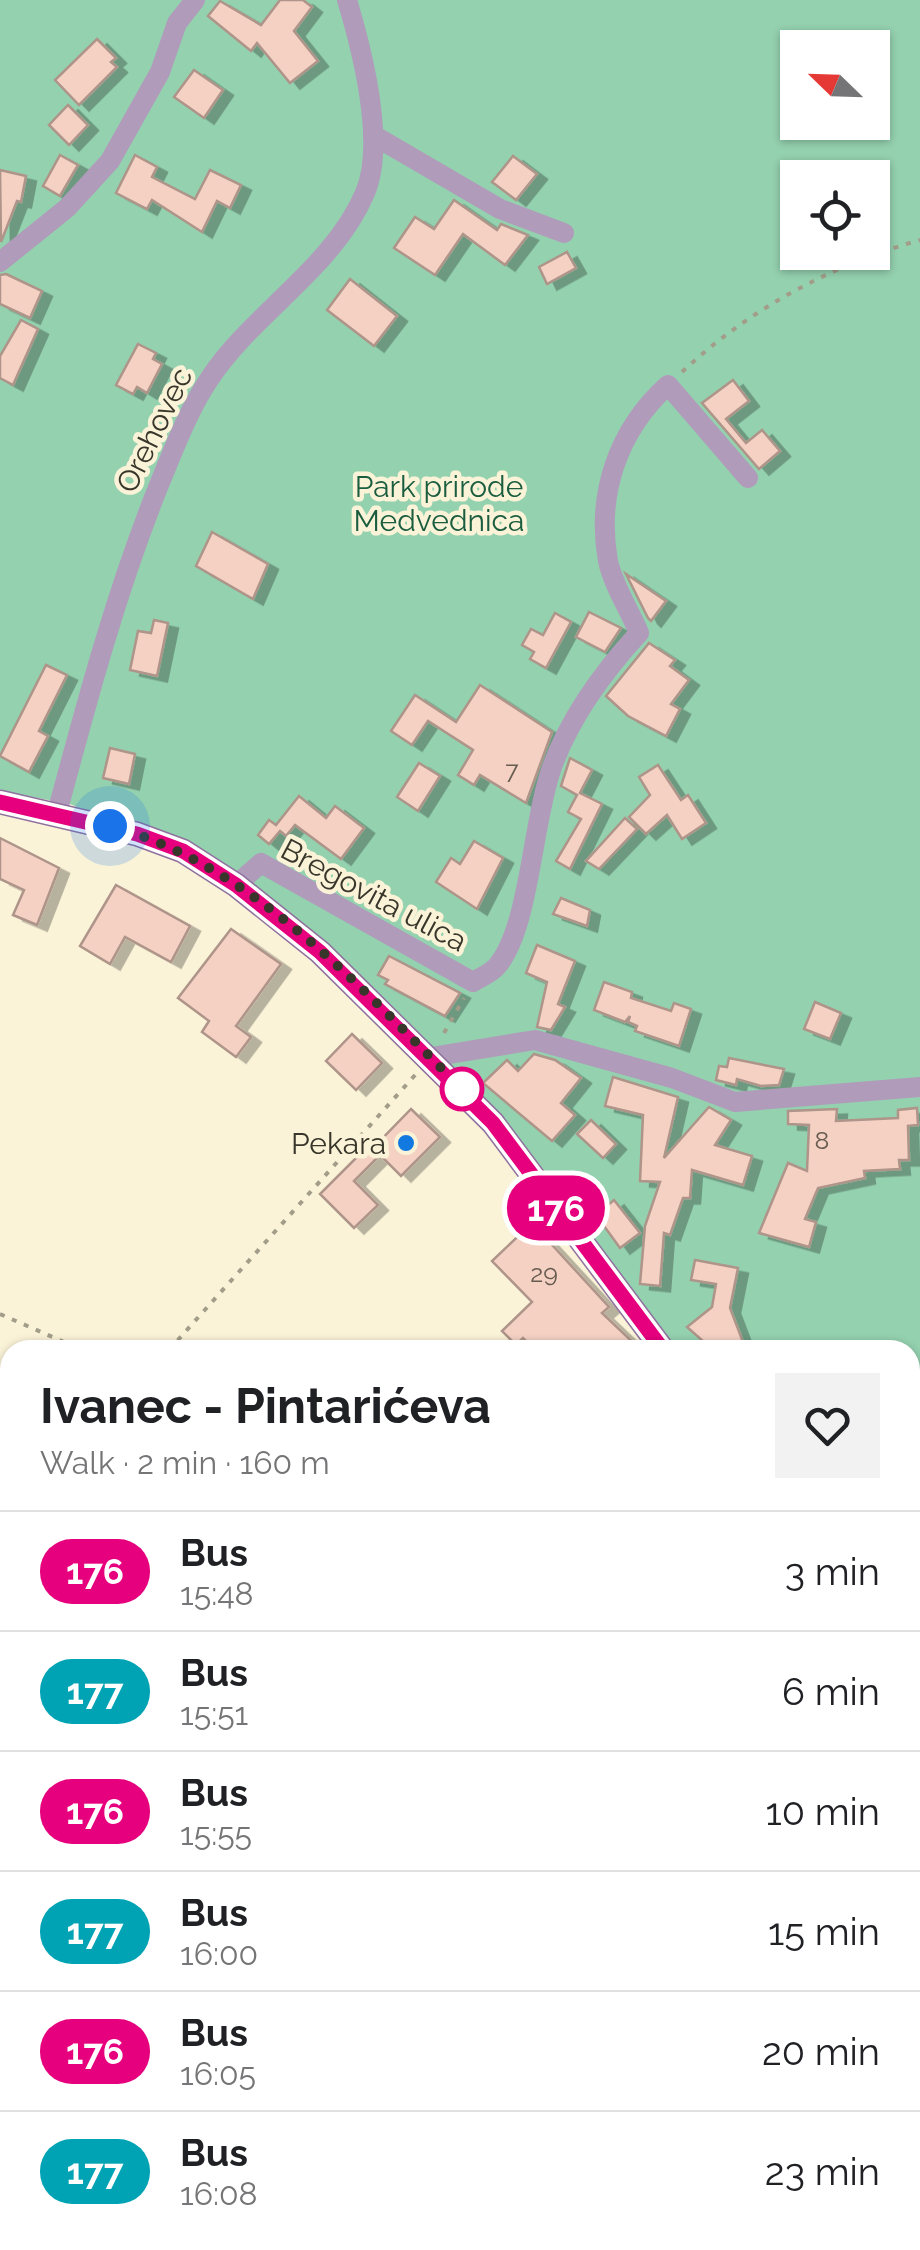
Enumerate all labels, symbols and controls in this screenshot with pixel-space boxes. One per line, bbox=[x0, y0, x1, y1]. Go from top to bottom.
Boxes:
north arrow bbox=[780, 30, 890, 140]
map controls bbox=[780, 30, 890, 270]
button: locate bbox=[780, 160, 890, 270]
street label: Orehovec bbox=[109, 362, 199, 498]
park label: Park prirode Medvednica bbox=[354, 469, 524, 538]
house number: 7 bbox=[505, 755, 519, 785]
your location bbox=[85, 801, 135, 851]
street label: Bregovita ulica bbox=[275, 831, 473, 959]
unlabelled marker bbox=[441, 1068, 483, 1110]
house number: 8 bbox=[815, 1125, 829, 1155]
place label: Pekara bbox=[291, 1126, 386, 1161]
marker: Pekara bbox=[395, 1132, 417, 1154]
line badge: 176 bbox=[498, 1176, 614, 1240]
text: 176 bbox=[527, 1188, 585, 1229]
house number: 29 bbox=[530, 1258, 558, 1288]
button: heart bbox=[775, 1373, 880, 1478]
text: Ivanec - Pintarićeva bbox=[40, 1378, 491, 1434]
text: Walk · 2 min · 160 m bbox=[40, 1444, 330, 1481]
text: Bus bbox=[180, 1530, 248, 1575]
text: 3 min bbox=[785, 1549, 880, 1594]
text: 176 bbox=[66, 1551, 124, 1592]
text: 15:48 bbox=[180, 1575, 254, 1612]
text: Bus bbox=[180, 1650, 248, 1695]
text: 6 min bbox=[782, 1669, 880, 1714]
text: 177 bbox=[67, 1671, 123, 1712]
text: 15:51 bbox=[180, 1695, 248, 1732]
text: Bus bbox=[180, 1770, 248, 1815]
text: 10 min bbox=[765, 1789, 880, 1834]
text: 176 bbox=[66, 1791, 124, 1832]
text: 15:55 bbox=[180, 1815, 252, 1852]
text: Bus bbox=[180, 1890, 248, 1935]
text: 15 min bbox=[768, 1909, 880, 1954]
text: 177 bbox=[67, 1911, 123, 1952]
text: 16:00 bbox=[180, 1935, 258, 1972]
text: Bus bbox=[180, 2010, 248, 2055]
text: 20 min bbox=[762, 2029, 880, 2074]
text: 176 bbox=[66, 2031, 124, 2072]
text: 16:05 bbox=[180, 2055, 256, 2092]
text: Bus bbox=[180, 2130, 248, 2175]
text: 23 min bbox=[765, 2149, 880, 2194]
text: 177 bbox=[67, 2151, 123, 2192]
text: 16:08 bbox=[180, 2175, 258, 2212]

